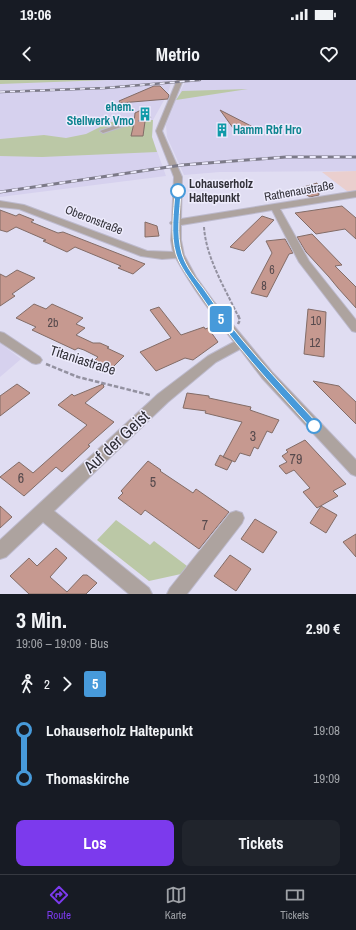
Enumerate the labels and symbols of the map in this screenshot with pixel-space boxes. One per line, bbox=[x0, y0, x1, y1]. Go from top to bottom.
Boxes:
place label: ehem. Stellwerk Vmo bbox=[67, 99, 134, 129]
building icon: ehem. Stellwerk Vmo bbox=[137, 106, 153, 122]
building icon: Hamm Rbf Hro bbox=[214, 122, 230, 138]
place label: Hamm Rbf Hro bbox=[233, 122, 302, 138]
place label: Lohauserholz Haltepunkt bbox=[189, 176, 253, 206]
street label: Rathenaustraße bbox=[263, 177, 335, 205]
marker: Lohauserholz Haltepunkt bbox=[170, 183, 186, 199]
street label: Oberonstraße bbox=[63, 202, 125, 238]
house number: 6 bbox=[269, 262, 275, 278]
house number: 8 bbox=[261, 278, 267, 294]
line badge: 5 bbox=[208, 306, 234, 332]
house number: 10 bbox=[311, 313, 321, 329]
house number: 2b bbox=[48, 315, 58, 331]
house number: 12 bbox=[310, 335, 320, 351]
street label: Titaniastraße bbox=[48, 341, 118, 379]
street label: Auf der Geist bbox=[77, 404, 154, 478]
unlabelled marker bbox=[306, 418, 322, 434]
house number: 3 bbox=[250, 427, 256, 445]
house number: 79 bbox=[290, 450, 302, 468]
house number: 6 bbox=[18, 469, 24, 487]
house number: 5 bbox=[150, 473, 156, 491]
house number: 7 bbox=[202, 516, 208, 534]

